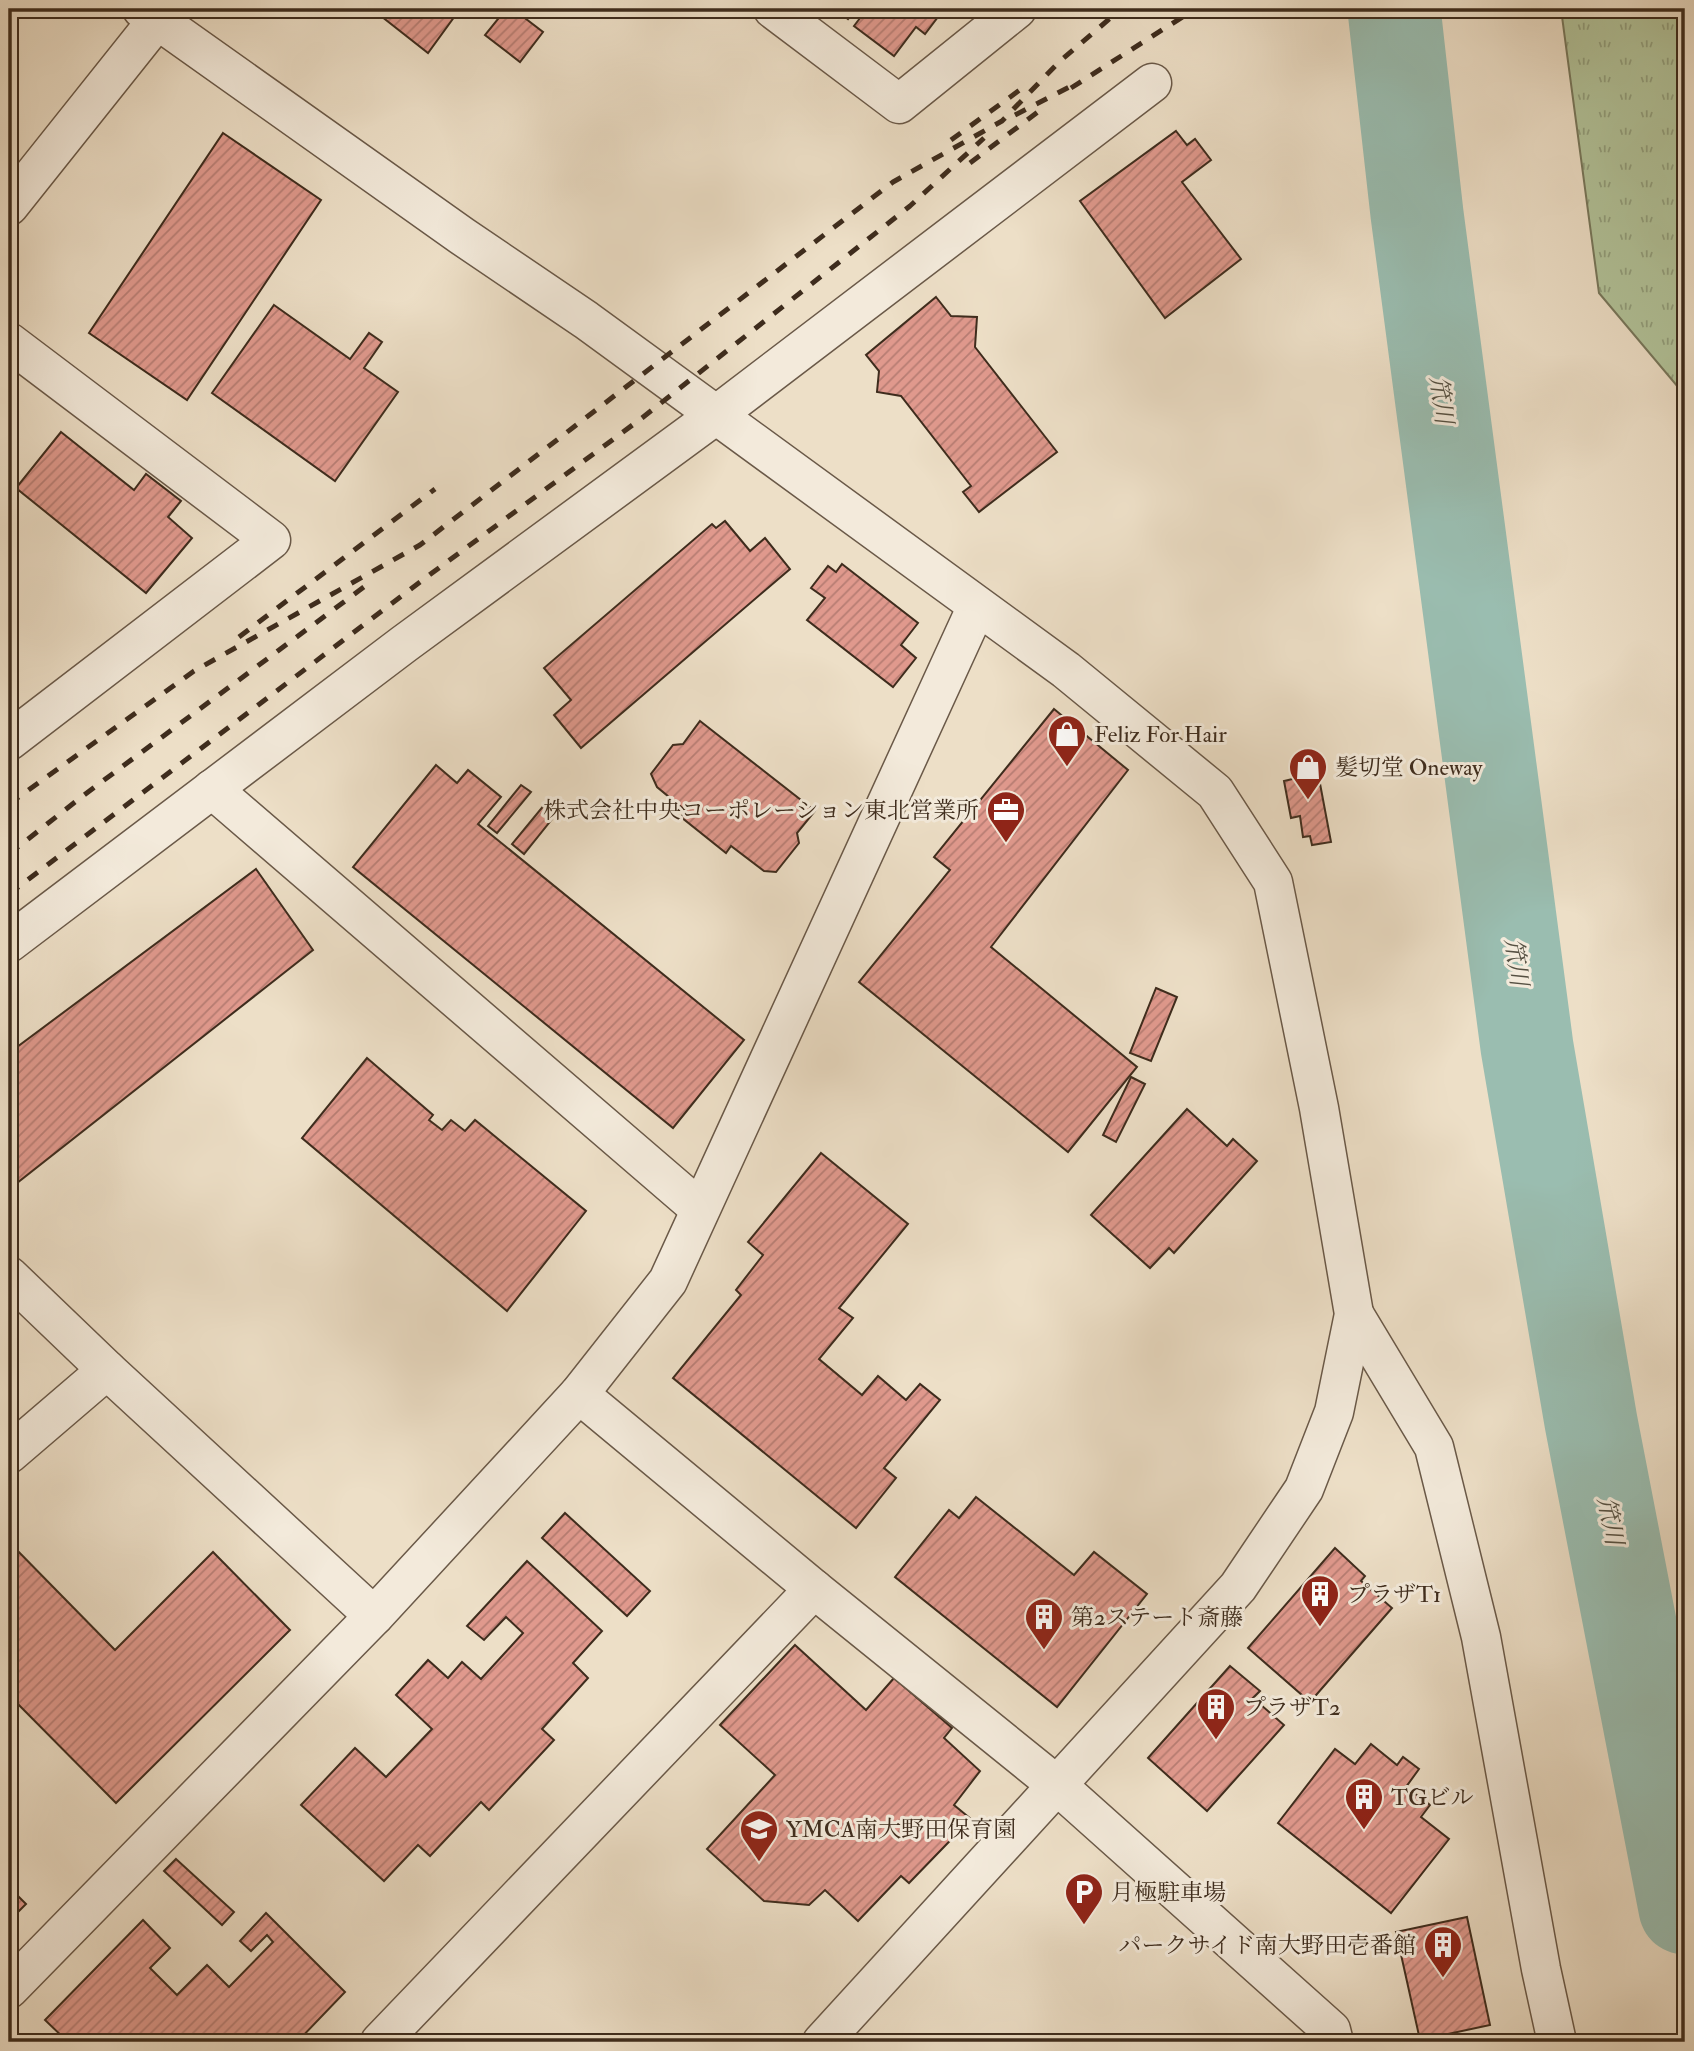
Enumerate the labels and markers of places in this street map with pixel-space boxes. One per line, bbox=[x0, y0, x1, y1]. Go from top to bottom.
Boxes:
shop icon: Feliz For Hair bbox=[1046, 713, 1088, 768]
place label: Feliz For Hair bbox=[1094, 720, 1227, 749]
shop icon: 髪切堂 Oneway bbox=[1287, 746, 1329, 801]
place label: 髪切堂 Oneway bbox=[1335, 753, 1483, 782]
office icon: 株式会社中央コーポレーション東北営業所 bbox=[985, 789, 1027, 844]
place label: 株式会社中央コーポレーション東北営業所 bbox=[543, 796, 979, 825]
building icon: プラザT1 bbox=[1299, 1573, 1341, 1628]
place label: プラザT1 bbox=[1347, 1580, 1441, 1609]
building icon: 第2ステート斎藤 bbox=[1023, 1596, 1065, 1651]
place label: 第2ステート斎藤 bbox=[1071, 1603, 1243, 1632]
building icon: プラザT2 bbox=[1195, 1686, 1237, 1741]
place label: プラザT2 bbox=[1243, 1693, 1341, 1722]
building icon: TGビル bbox=[1343, 1776, 1385, 1831]
place label: TGビル bbox=[1391, 1783, 1473, 1812]
school or university icon: YMCA南大野田保育園 bbox=[738, 1808, 780, 1863]
place label: YMCA南大野田保育園 bbox=[786, 1815, 1016, 1844]
parking icon: 月極駐車場 bbox=[1063, 1871, 1105, 1926]
place label: 月極駐車場 bbox=[1111, 1878, 1226, 1907]
building icon: パークサイド南大野田壱番館 bbox=[1422, 1924, 1464, 1979]
place label: パークサイド南大野田壱番館 bbox=[1119, 1931, 1416, 1960]

